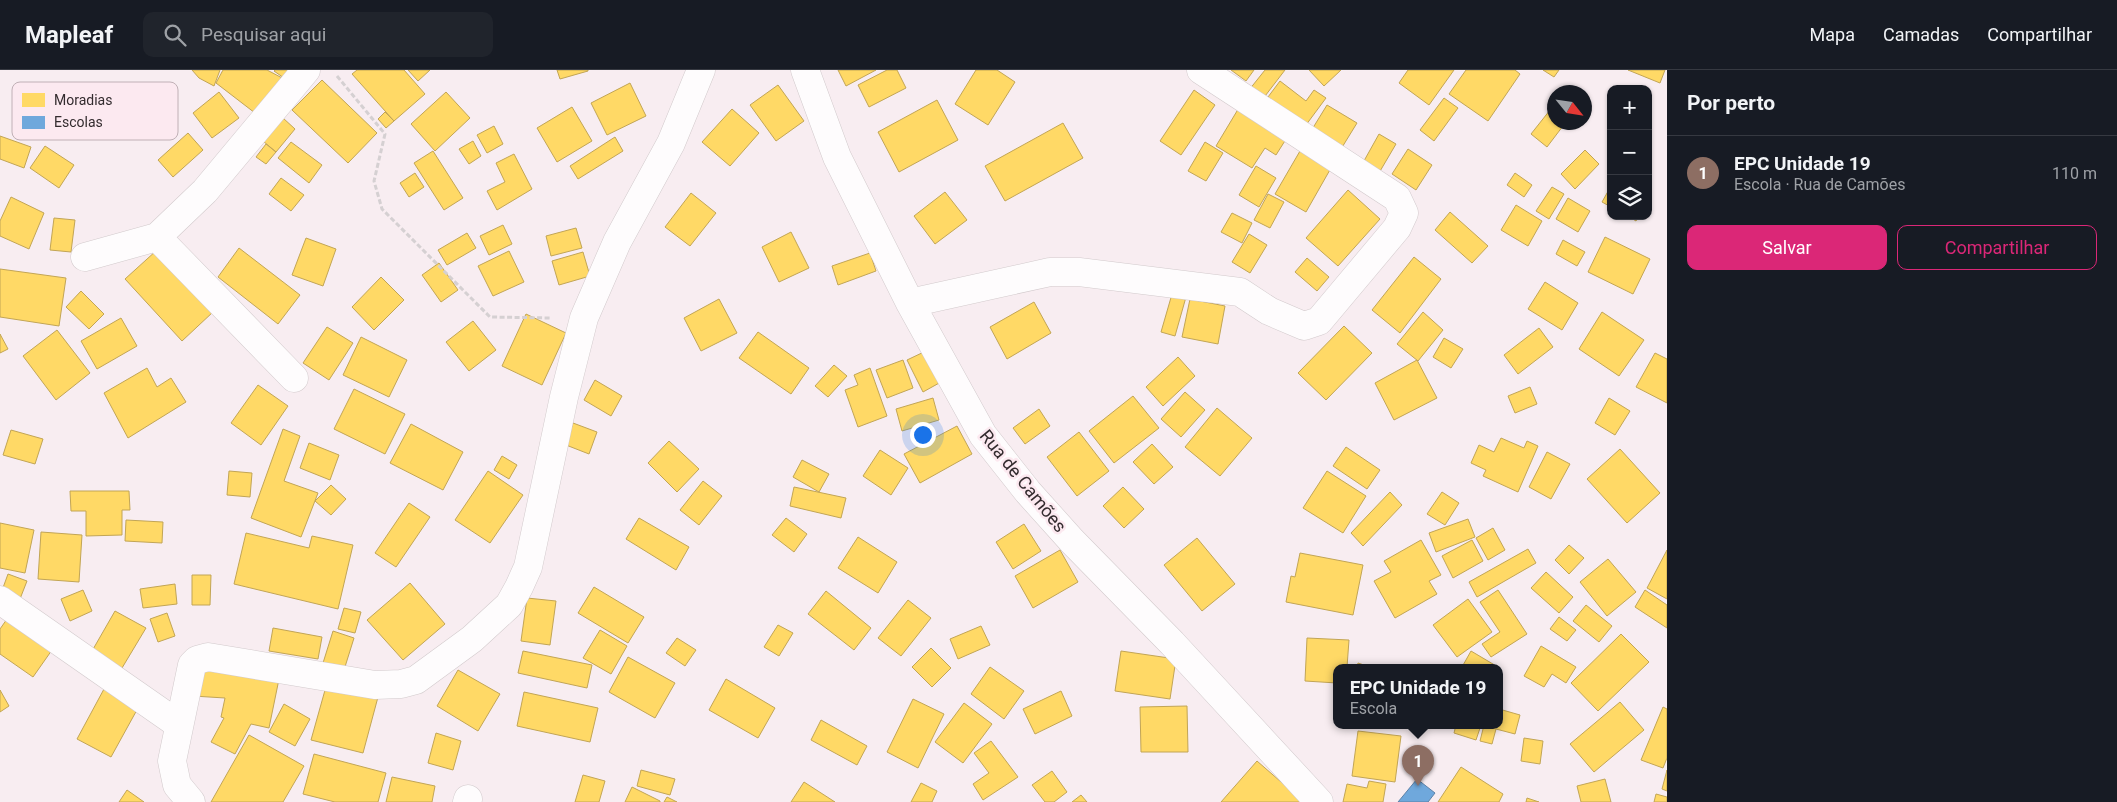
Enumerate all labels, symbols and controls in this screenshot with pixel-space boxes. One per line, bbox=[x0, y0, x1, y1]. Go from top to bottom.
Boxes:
search box bbox=[143, 12, 493, 57]
text: Mapleaf bbox=[25, 21, 113, 49]
icon: search bbox=[161, 21, 189, 49]
text: Pesquisar aqui bbox=[201, 23, 326, 46]
text: Mapa bbox=[1810, 24, 1855, 45]
text: Camadas bbox=[1883, 24, 1959, 45]
text: Compartilhar bbox=[1987, 24, 2092, 45]
legend bbox=[12, 82, 178, 140]
north arrow bbox=[1547, 85, 1592, 130]
map controls bbox=[1607, 85, 1652, 220]
button: + bbox=[1607, 85, 1652, 130]
text: Por perto bbox=[1687, 91, 1775, 115]
text: Moradias bbox=[54, 92, 112, 108]
text: Escolas bbox=[54, 114, 103, 130]
button: − bbox=[1607, 130, 1652, 175]
text: EPC Unidade 19 bbox=[1734, 152, 1871, 175]
text: 1 bbox=[1698, 164, 1708, 183]
text: 110 m bbox=[2052, 164, 2097, 183]
button: layers bbox=[1607, 175, 1652, 220]
text: Escola · Rua de Camões bbox=[1734, 175, 1905, 194]
button: Salvar bbox=[1687, 225, 1887, 270]
button: Compartilhar bbox=[1897, 225, 2097, 270]
your location bbox=[910, 422, 936, 448]
street label: Rua de Camões bbox=[976, 425, 1071, 536]
popup bbox=[1333, 664, 1503, 729]
text: EPC Unidade 19 bbox=[1350, 676, 1486, 699]
text: Escola bbox=[1350, 699, 1397, 718]
pin: 1 bbox=[1402, 745, 1434, 786]

